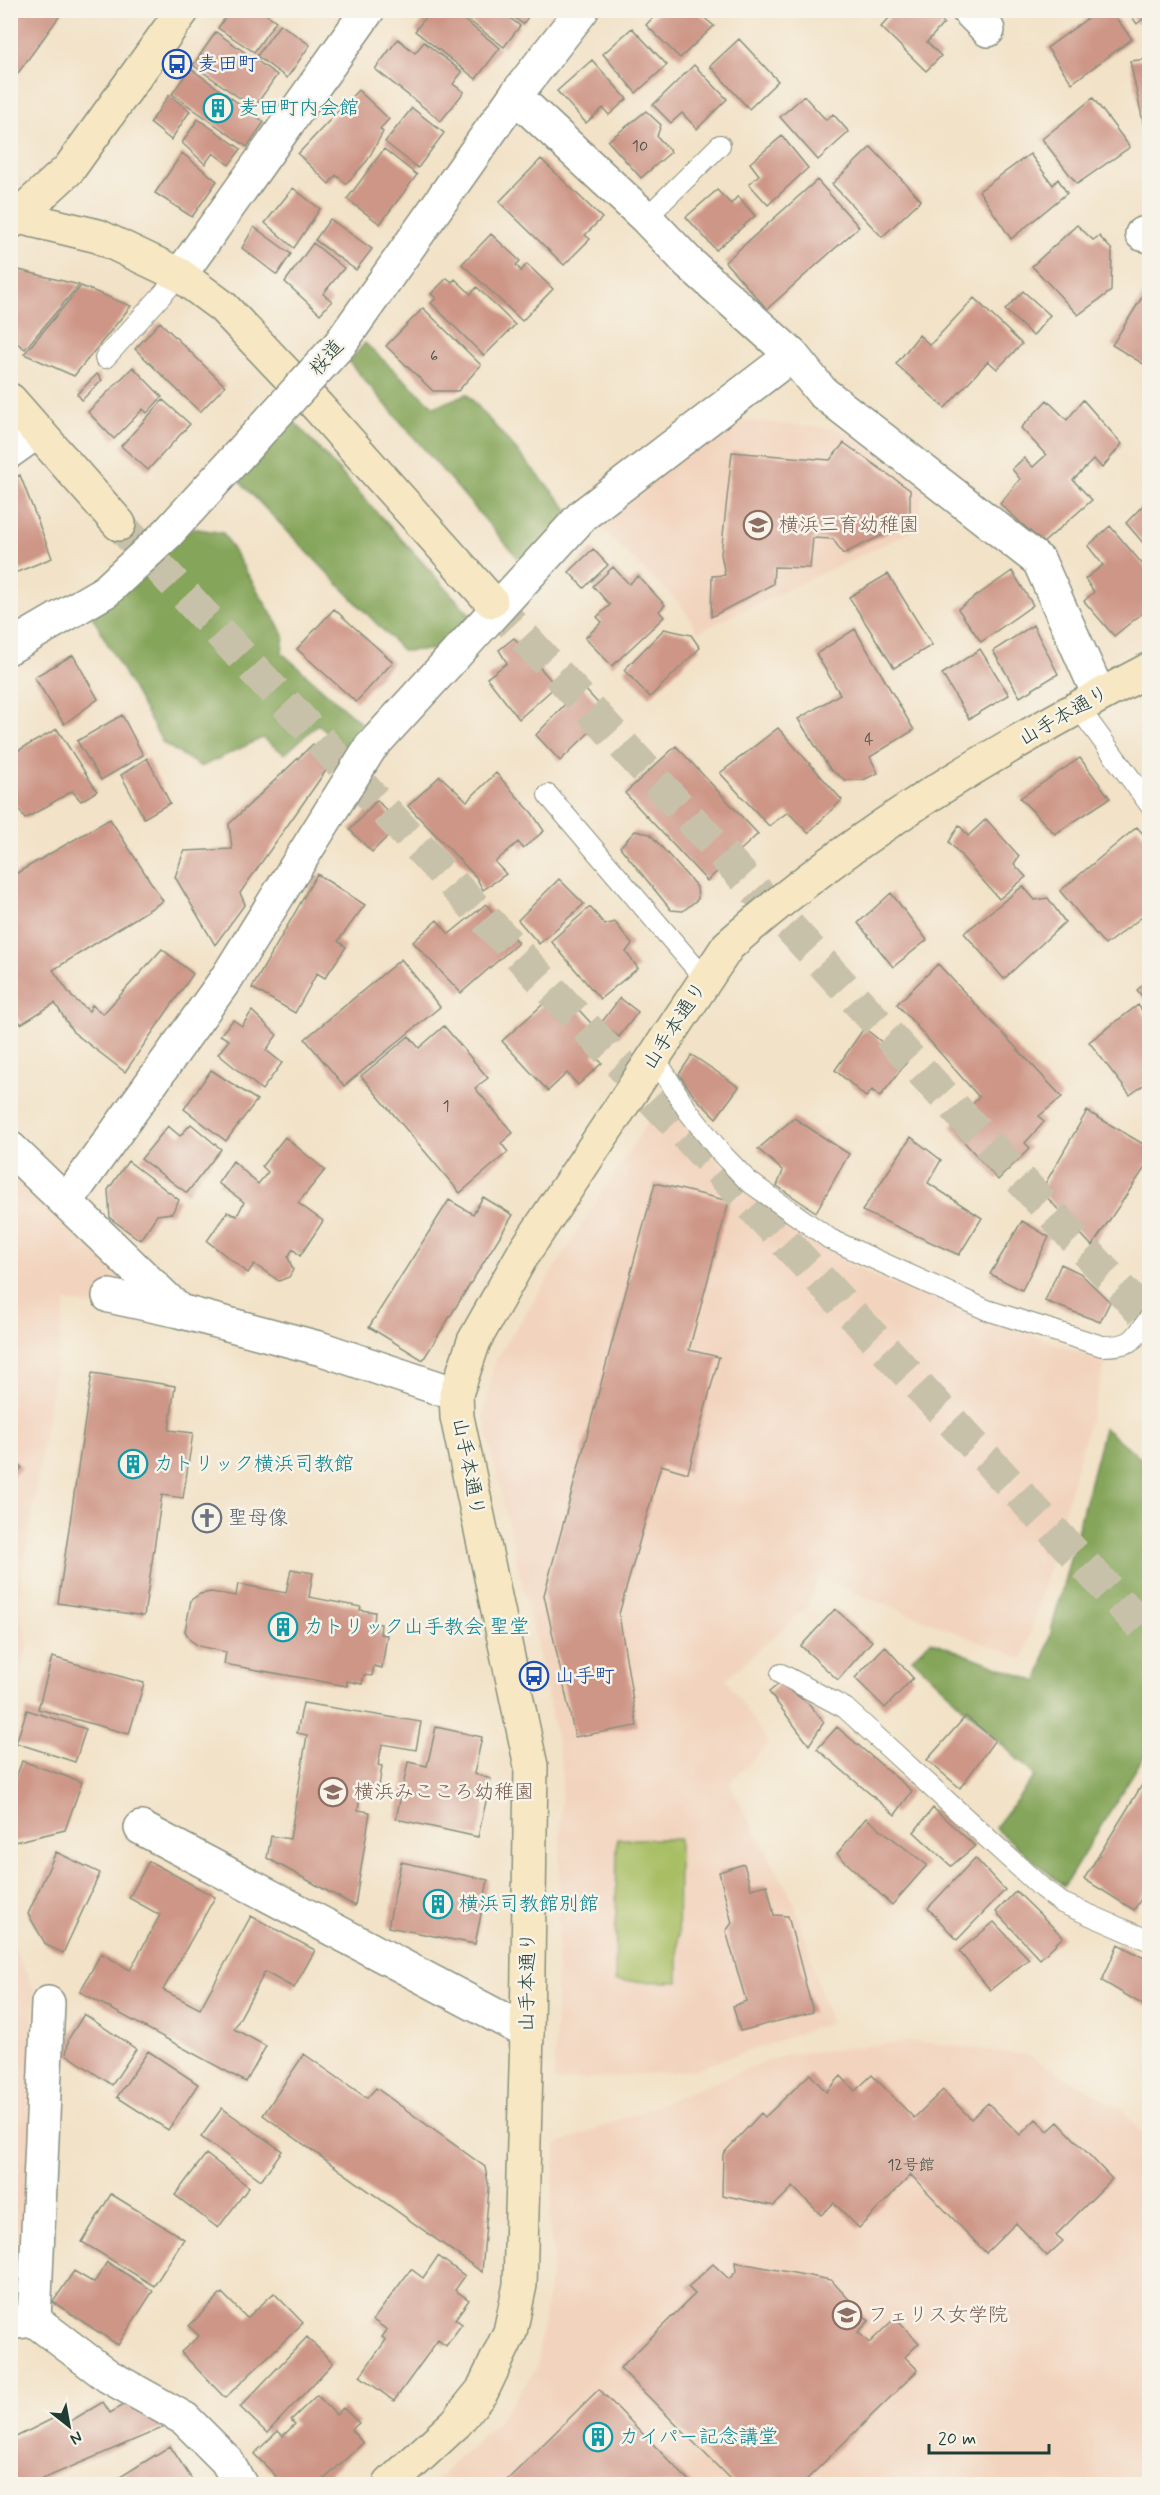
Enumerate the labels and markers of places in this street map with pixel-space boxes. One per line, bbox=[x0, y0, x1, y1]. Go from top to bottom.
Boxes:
bus stop icon: 麦田町 bbox=[161, 48, 193, 80]
place label: 麦田町 bbox=[198, 51, 258, 78]
building icon: 麦田町内会館 bbox=[202, 92, 234, 124]
place label: 麦田町内会館 bbox=[239, 95, 359, 122]
school or university icon: 横浜三育幼稚園 bbox=[742, 509, 774, 541]
place label: 横浜三育幼稚園 bbox=[779, 512, 919, 539]
building icon: カトリック横浜司教館 bbox=[117, 1448, 149, 1480]
place label: カトリック横浜司教館 bbox=[154, 1451, 354, 1478]
church icon: 聖母像 bbox=[191, 1502, 223, 1534]
place label: 聖母像 bbox=[228, 1505, 288, 1532]
building icon: カトリック山手教会 聖堂 bbox=[267, 1611, 299, 1643]
place label: カトリック山手教会 聖堂 bbox=[304, 1614, 529, 1641]
bus stop icon: 山手町 bbox=[518, 1660, 550, 1692]
place label: 山手町 bbox=[555, 1663, 615, 1690]
school or university icon: 横浜みこころ幼稚園 bbox=[317, 1776, 349, 1808]
place label: 横浜みこころ幼稚園 bbox=[354, 1779, 534, 1806]
building icon: 横浜司教館別館 bbox=[422, 1888, 454, 1920]
place label: 横浜司教館別館 bbox=[459, 1891, 599, 1918]
school or university icon: フェリス女学院 bbox=[831, 2299, 863, 2331]
place label: フェリス女学院 bbox=[868, 2302, 1008, 2329]
building icon: カイパー記念講堂 bbox=[582, 2421, 614, 2453]
place label: カイパー記念講堂 bbox=[619, 2424, 779, 2451]

